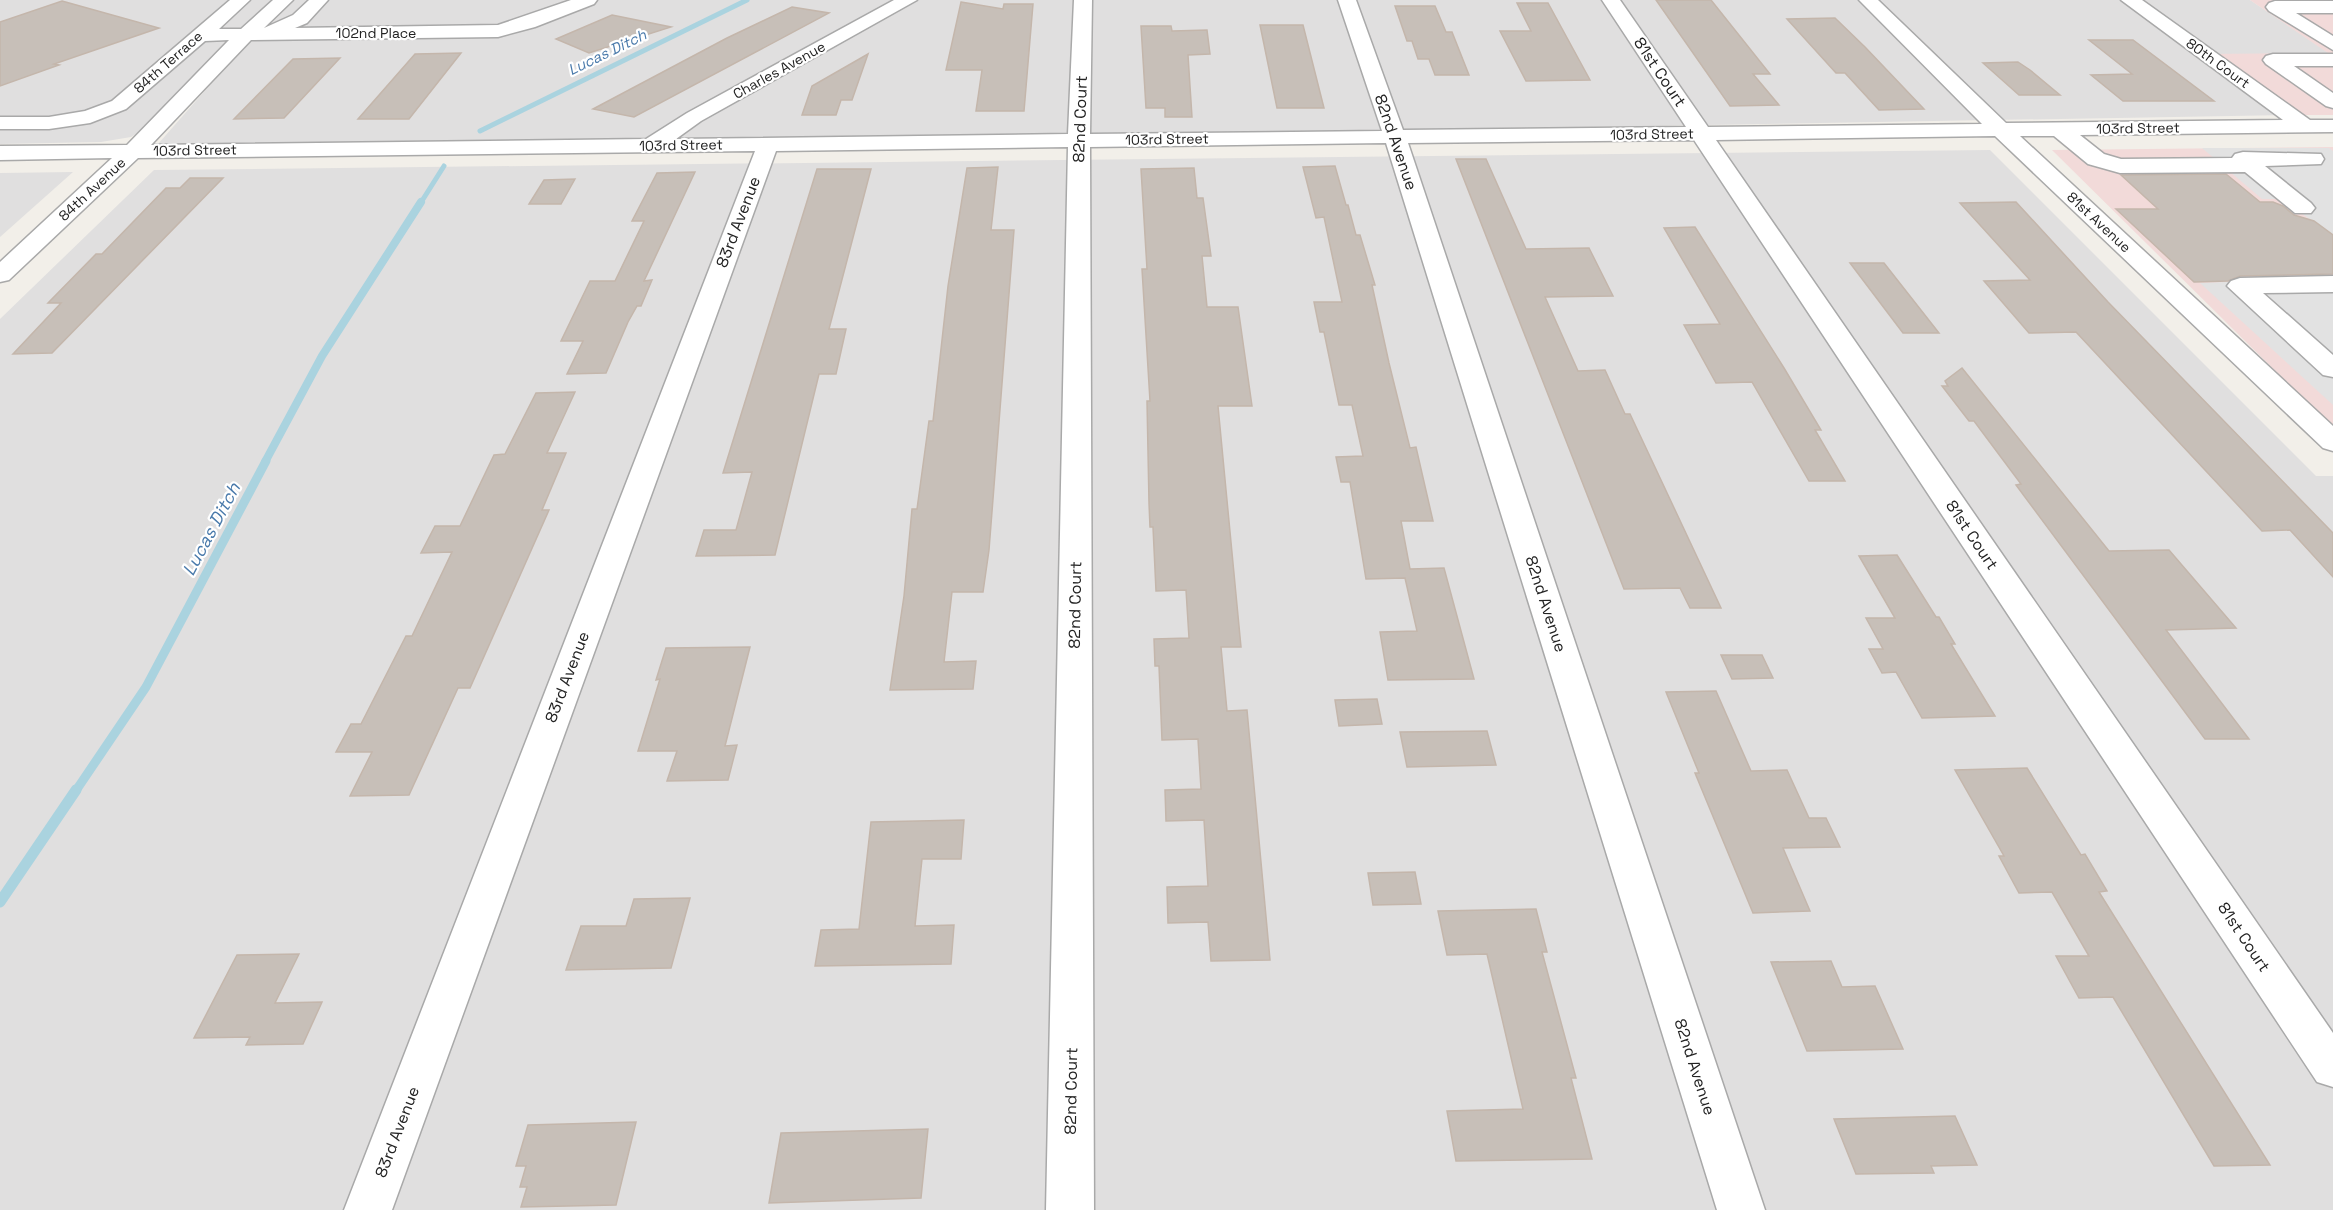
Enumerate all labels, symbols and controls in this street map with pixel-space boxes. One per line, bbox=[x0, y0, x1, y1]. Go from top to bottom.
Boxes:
street label: 102nd Place bbox=[336, 24, 416, 42]
water label: Lucas Ditch bbox=[565, 24, 650, 79]
street label: 84th Terrace bbox=[130, 27, 206, 97]
street label: 81st Court bbox=[1629, 33, 1691, 111]
street label: 80th Court bbox=[2183, 34, 2253, 92]
street label: Charles Avenue bbox=[730, 37, 828, 103]
street label: 82nd Court bbox=[1068, 75, 1092, 163]
street label: 82nd Avenue bbox=[1370, 91, 1422, 193]
street label: 103rd Street bbox=[2096, 118, 2180, 138]
street label: 103rd Street bbox=[1610, 124, 1694, 144]
street label: 103rd Street bbox=[1125, 129, 1209, 149]
street label: 103rd Street bbox=[639, 135, 723, 155]
street label: 103rd Street bbox=[153, 140, 237, 160]
street label: 84th Avenue bbox=[55, 153, 129, 225]
street label: 83rd Avenue bbox=[711, 173, 765, 271]
street label: 81st Avenue bbox=[2063, 188, 2135, 256]
water label: Lucas Ditch bbox=[177, 478, 246, 579]
street label: 81st Court bbox=[1941, 496, 2003, 574]
street label: 82nd Avenue bbox=[1521, 553, 1571, 655]
street label: 82nd Court bbox=[1064, 561, 1086, 649]
street label: 83rd Avenue bbox=[540, 628, 594, 726]
street label: 81st Court bbox=[2213, 898, 2275, 976]
street label: 82nd Avenue bbox=[1670, 1016, 1720, 1118]
street label: 82nd Court bbox=[1060, 1047, 1082, 1135]
street label: 83rd Avenue bbox=[370, 1083, 424, 1181]

